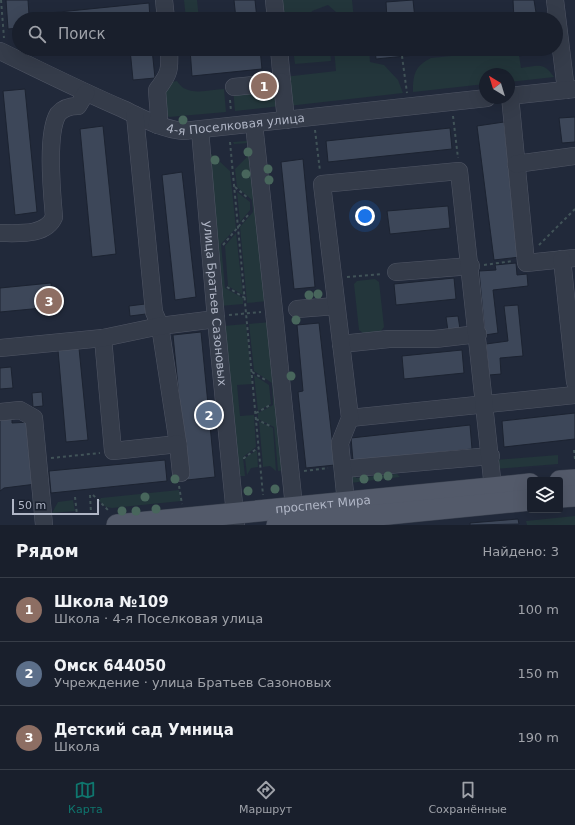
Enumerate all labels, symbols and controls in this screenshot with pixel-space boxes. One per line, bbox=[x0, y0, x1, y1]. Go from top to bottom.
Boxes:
search box bbox=[12, 12, 563, 56]
icon: search bbox=[26, 23, 48, 45]
text: Поиск bbox=[58, 25, 106, 43]
north arrow bbox=[479, 68, 515, 104]
pin: 1 bbox=[251, 71, 277, 101]
street label: 4-я Поселковая улица bbox=[165, 111, 305, 138]
your location bbox=[355, 206, 375, 226]
street label: улица Братьев Сазоновых bbox=[201, 220, 229, 387]
pin: 3 bbox=[36, 286, 62, 316]
pin: 2 bbox=[196, 400, 222, 430]
map controls bbox=[527, 477, 563, 513]
button: layers bbox=[527, 477, 563, 513]
street label: проспект Мира bbox=[275, 493, 371, 516]
scale bar bbox=[12, 497, 99, 516]
text: 50 m bbox=[18, 499, 46, 512]
text: Рядом bbox=[16, 541, 79, 561]
text: Найдено: 3 bbox=[483, 544, 559, 559]
text: Школа №109 bbox=[54, 593, 169, 611]
text: 1 bbox=[24, 602, 34, 617]
text: 100 m bbox=[517, 602, 559, 617]
text: Школа · 4-я Поселковая улица bbox=[54, 611, 263, 626]
text: Омск 644050 bbox=[54, 657, 166, 675]
text: 2 bbox=[24, 666, 34, 681]
text: 150 m bbox=[517, 666, 559, 681]
text: Учреждение · улица Братьев Сазоновых bbox=[54, 675, 331, 690]
text: Детский сад Умница bbox=[54, 721, 234, 739]
text: 3 bbox=[24, 730, 34, 745]
text: 190 m bbox=[517, 730, 559, 745]
text: Школа bbox=[54, 739, 100, 754]
tab: Карта bbox=[68, 779, 103, 816]
tab: Маршрут bbox=[239, 779, 292, 816]
tab: Сохранённые bbox=[428, 779, 507, 816]

